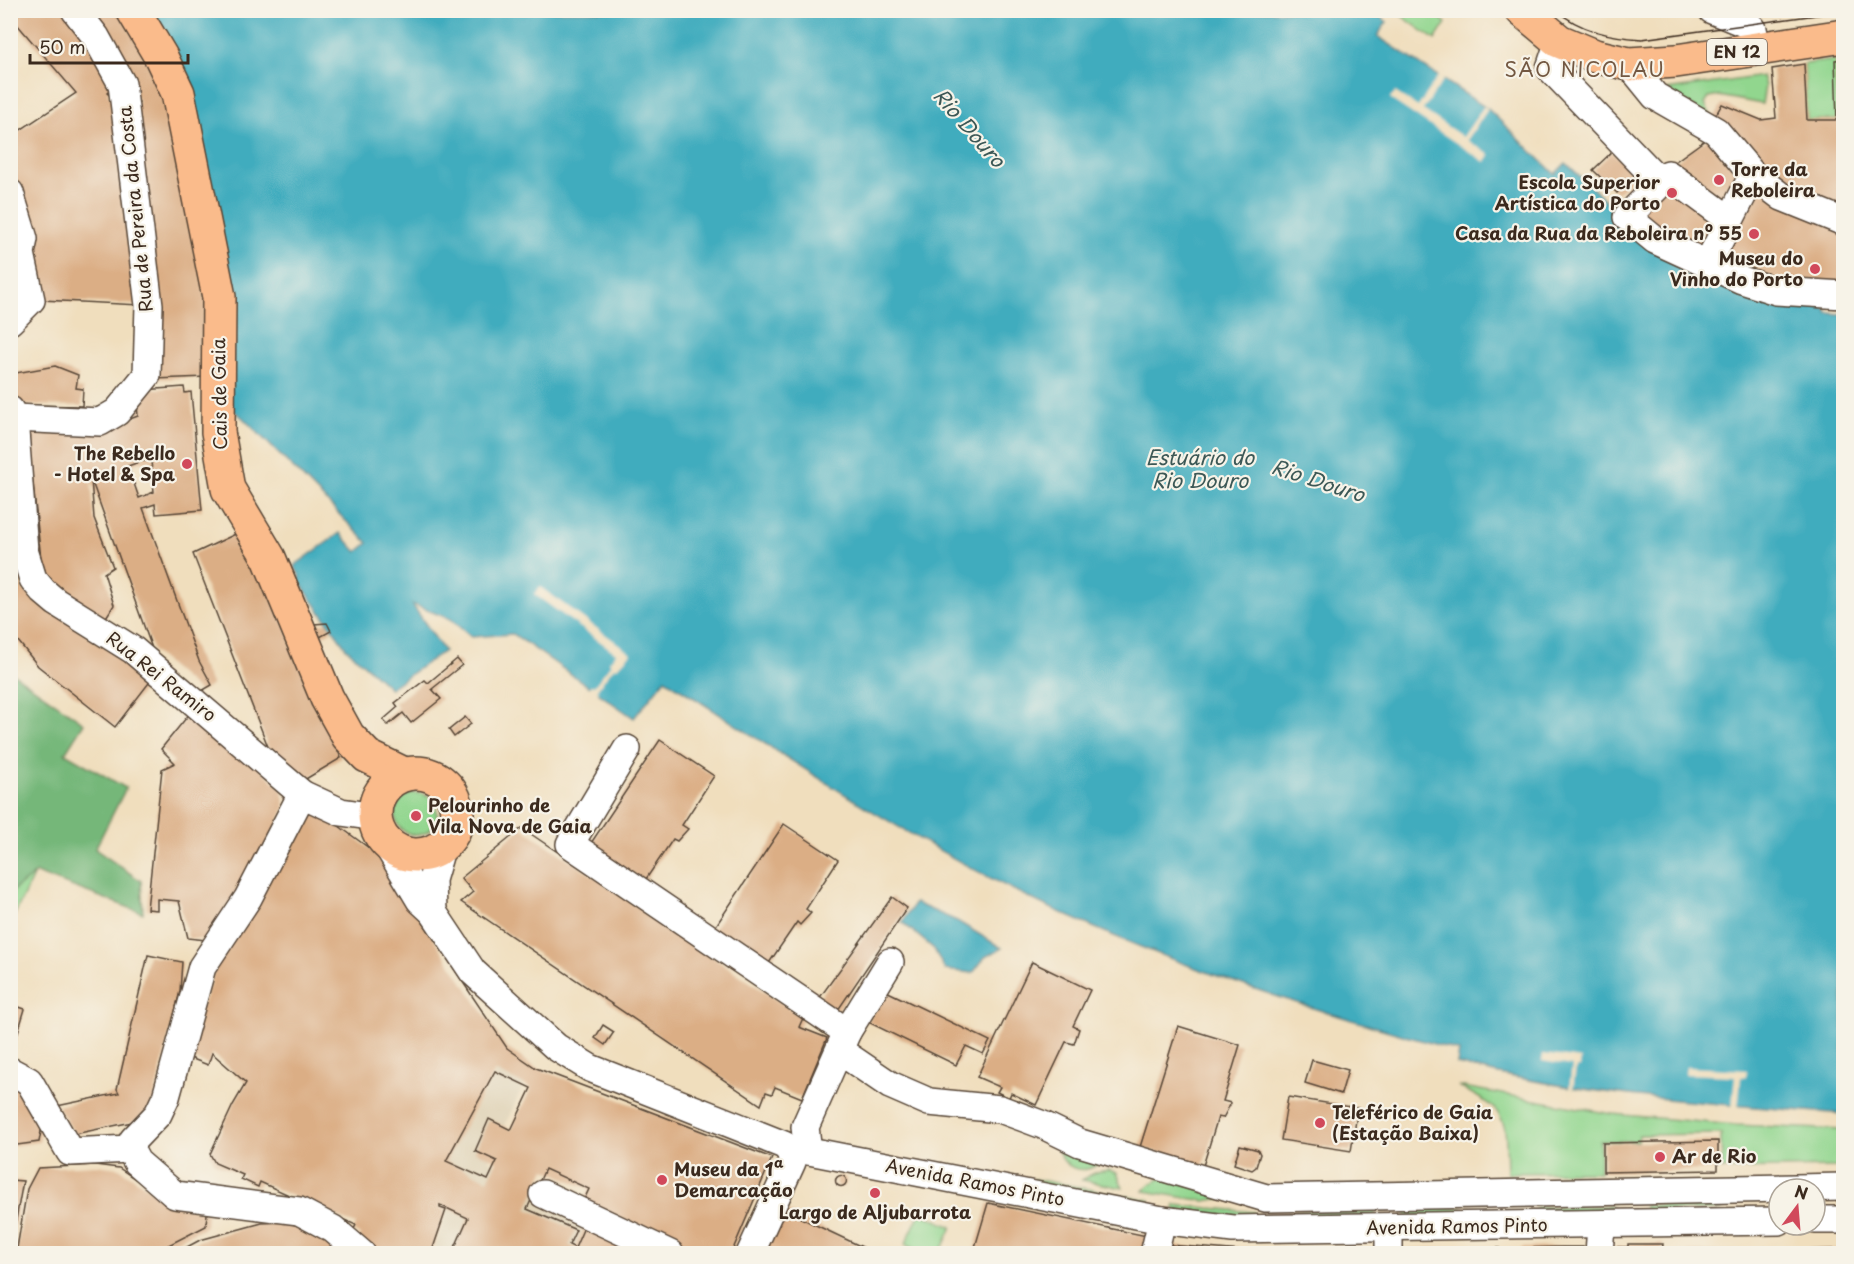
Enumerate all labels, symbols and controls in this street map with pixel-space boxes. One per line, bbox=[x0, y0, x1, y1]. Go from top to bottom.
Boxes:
scale bar bbox=[30, 27, 188, 65]
text: 50 m bbox=[39, 33, 86, 60]
road number: EN 12 bbox=[1707, 39, 1767, 65]
district label: SÃO NICOLAU bbox=[1505, 54, 1665, 84]
water label: Rio Douro bbox=[927, 81, 1013, 174]
street label: Rua de Pereira da Costa bbox=[110, 104, 159, 314]
place label: Torre da Reboleira bbox=[1731, 155, 1816, 203]
place label: Escola Superior Artística do Porto bbox=[1495, 168, 1661, 216]
marker: Torre da Reboleira bbox=[1712, 173, 1726, 187]
marker: Escola Superior Artística do Porto bbox=[1665, 186, 1679, 200]
place label: Casa da Rua da Reboleira nº 55 bbox=[1455, 219, 1742, 246]
marker: Casa da Rua da Reboleira nº 55 bbox=[1747, 227, 1761, 241]
place label: Museu do Vinho do Porto bbox=[1670, 244, 1803, 292]
marker: Museu do Vinho do Porto bbox=[1808, 262, 1822, 276]
street label: Cais de Gaia bbox=[204, 337, 233, 450]
place label: The Rebello - Hotel & Spa bbox=[54, 439, 176, 487]
water label: Estuário do Rio Douro bbox=[1146, 442, 1255, 495]
water label: Rio Douro bbox=[1268, 451, 1369, 509]
marker: The Rebello - Hotel & Spa bbox=[180, 457, 194, 471]
street label: Rua Rei Ramiro bbox=[101, 624, 223, 727]
place label: Pelourinho de Vila Nova de Gaia bbox=[428, 791, 592, 839]
marker: Pelourinho de Vila Nova de Gaia bbox=[409, 809, 423, 823]
place label: Teleférico de Gaia (Estação Baixa) bbox=[1332, 1098, 1493, 1146]
marker: Teleférico de Gaia (Estação Baixa) bbox=[1313, 1116, 1327, 1130]
place label: Ar de Rio bbox=[1672, 1142, 1757, 1169]
marker: Ar de Rio bbox=[1653, 1150, 1667, 1164]
street label: Avenida Ramos Pinto bbox=[884, 1151, 1067, 1212]
place label: Museu da 1ª Demarcação bbox=[674, 1155, 793, 1203]
marker: Museu da 1ª Demarcação bbox=[655, 1173, 669, 1187]
north arrow bbox=[1767, 1177, 1827, 1237]
text: N bbox=[1792, 1178, 1811, 1205]
marker: Largo de Aljubarrota bbox=[868, 1186, 882, 1200]
place label: Largo de Aljubarrota bbox=[779, 1198, 971, 1225]
street label: Avenida Ramos Pinto bbox=[1366, 1210, 1548, 1241]

